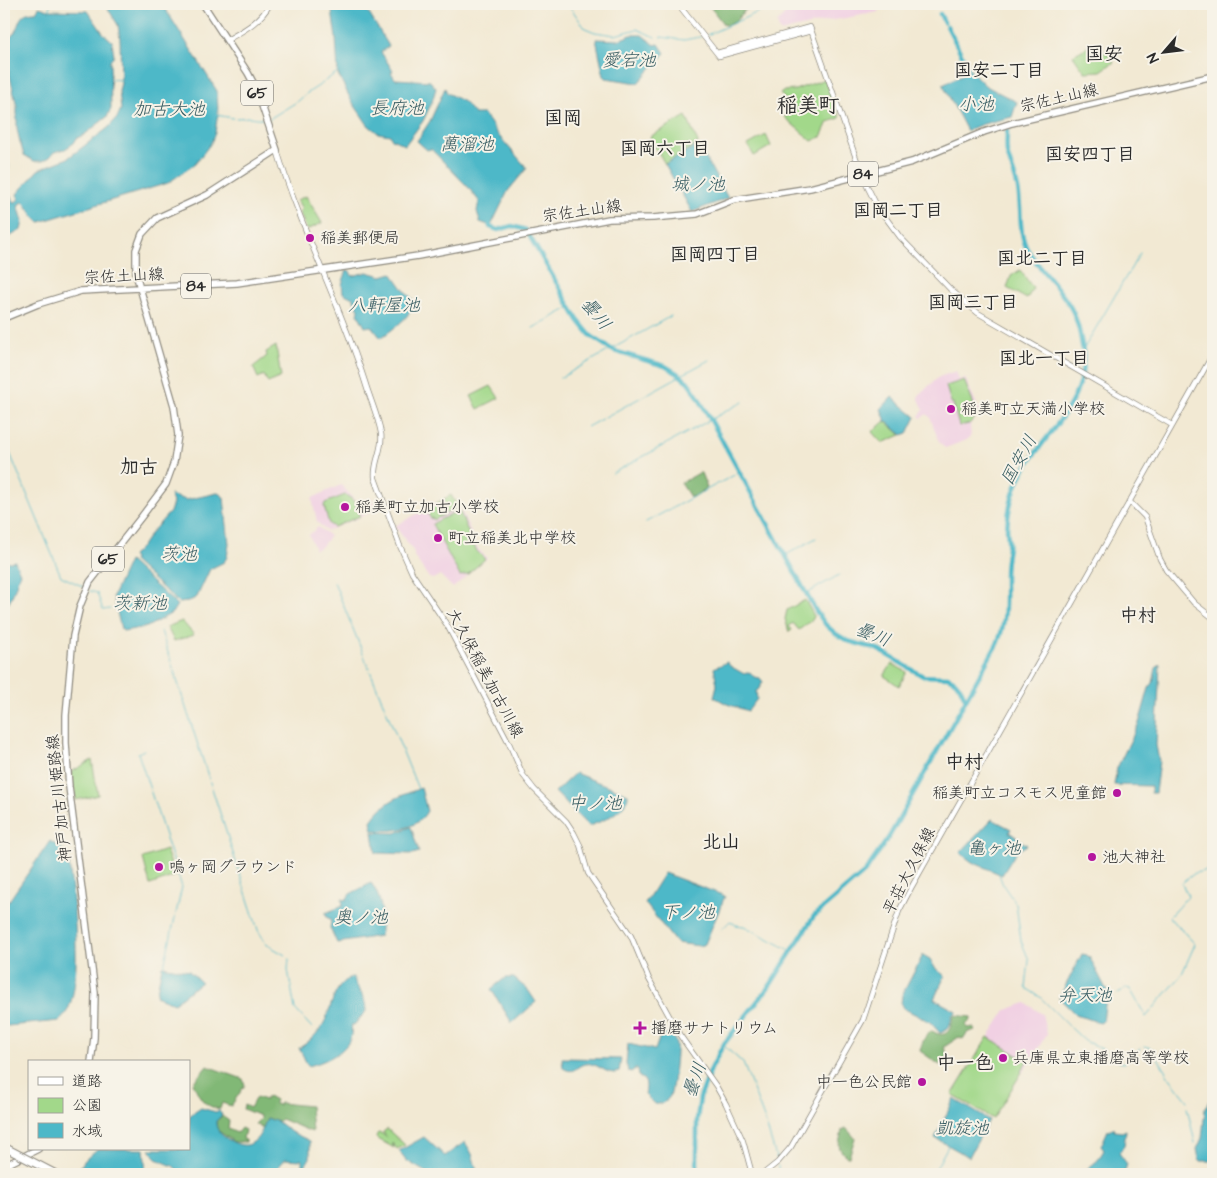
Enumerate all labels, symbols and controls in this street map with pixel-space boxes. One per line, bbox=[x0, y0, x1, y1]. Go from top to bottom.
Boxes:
north arrow bbox=[1140, 28, 1190, 78]
district label: 国安 bbox=[1085, 41, 1123, 68]
water label: 愛宕池 bbox=[602, 48, 657, 73]
text: N bbox=[1142, 49, 1164, 66]
district label: 国安二丁目 bbox=[954, 58, 1044, 83]
street label: 宗佐土山線 bbox=[1018, 78, 1100, 118]
road number: 65 bbox=[241, 80, 273, 106]
district label: 稲美町 bbox=[777, 91, 840, 120]
water label: 小池 bbox=[958, 92, 995, 117]
water label: 長府池 bbox=[370, 96, 425, 121]
water label: 加古大池 bbox=[133, 97, 206, 122]
district label: 国岡 bbox=[544, 105, 582, 132]
water label: 萬溜池 bbox=[440, 132, 495, 157]
district label: 国岡六丁目 bbox=[620, 136, 710, 161]
district label: 国安四丁目 bbox=[1045, 142, 1135, 167]
road number: 84 bbox=[848, 162, 878, 186]
water label: 城ノ池 bbox=[671, 172, 726, 197]
street label: 宗佐土山線 bbox=[541, 195, 623, 227]
district label: 国岡二丁目 bbox=[853, 198, 943, 223]
place label: 稲美郵便局 bbox=[320, 227, 400, 249]
marker: 稲美郵便局 bbox=[304, 232, 316, 244]
district label: 国岡四丁目 bbox=[670, 242, 760, 267]
district label: 国北二丁目 bbox=[997, 246, 1087, 271]
street label: 宗佐土山線 bbox=[83, 263, 165, 289]
road number: 84 bbox=[181, 274, 211, 298]
district label: 国岡三丁目 bbox=[928, 290, 1018, 315]
water label: 曇川 bbox=[575, 292, 617, 336]
water label: 八軒屋池 bbox=[348, 293, 421, 318]
district label: 国北一丁目 bbox=[999, 346, 1089, 371]
place label: 稲美町立天満小学校 bbox=[961, 398, 1105, 420]
marker: 稲美町立天満小学校 bbox=[945, 403, 957, 415]
water label: 国安川 bbox=[995, 430, 1043, 490]
district label: 加古 bbox=[120, 454, 158, 481]
place label: 稲美町立加古小学校 bbox=[355, 496, 499, 518]
marker: 稲美町立加古小学校 bbox=[339, 501, 351, 513]
place label: 町立稲美北中学校 bbox=[448, 527, 576, 549]
marker: 町立稲美北中学校 bbox=[432, 532, 444, 544]
water label: 茨池 bbox=[161, 542, 198, 567]
road number: 65 bbox=[92, 546, 124, 572]
water label: 茨新池 bbox=[113, 591, 168, 616]
district label: 中村 bbox=[1120, 603, 1156, 628]
street label: 大久保稲美加古川線 bbox=[441, 604, 529, 742]
water label: 曇川 bbox=[852, 617, 894, 653]
street label: 神戸加古川姫路線 bbox=[41, 733, 77, 863]
district label: 中村 bbox=[945, 749, 983, 776]
place label: 稲美町立コスモス児童館 bbox=[932, 782, 1107, 804]
marker: 稲美町立コスモス児童館 bbox=[1111, 787, 1123, 799]
water label: 中ノ池 bbox=[568, 791, 623, 816]
street label: 平荘大久保線 bbox=[877, 823, 941, 919]
district label: 北山 bbox=[702, 829, 740, 856]
water label: 亀ヶ池 bbox=[967, 836, 1022, 861]
place label: 池大神社 bbox=[1102, 846, 1166, 868]
marker: 池大神社 bbox=[1086, 851, 1098, 863]
place label: 鳴ヶ岡グラウンド bbox=[169, 856, 297, 878]
marker: 鳴ヶ岡グラウンド bbox=[153, 861, 165, 873]
water label: 下ノ池 bbox=[661, 900, 716, 925]
water label: 奥ノ池 bbox=[334, 905, 389, 930]
water label: 弁天池 bbox=[1058, 983, 1113, 1008]
place label: 播磨サナトリウム bbox=[651, 1017, 778, 1039]
marker: 播磨サナトリウム bbox=[633, 1021, 647, 1035]
place label: 兵庫県立東播磨高等学校 bbox=[1013, 1047, 1189, 1069]
district label: 中一色 bbox=[936, 1050, 994, 1077]
marker: 兵庫県立東播磨高等学校 bbox=[997, 1052, 1009, 1064]
water label: 曇川 bbox=[677, 1059, 713, 1101]
legend bbox=[28, 1060, 190, 1150]
text: 道路 bbox=[72, 1071, 102, 1092]
place label: 中一色公民館 bbox=[816, 1071, 912, 1093]
marker: 中一色公民館 bbox=[916, 1076, 928, 1088]
text: 公園 bbox=[72, 1095, 102, 1116]
water label: 凱旋池 bbox=[935, 1116, 990, 1141]
text: 水域 bbox=[72, 1121, 102, 1142]

